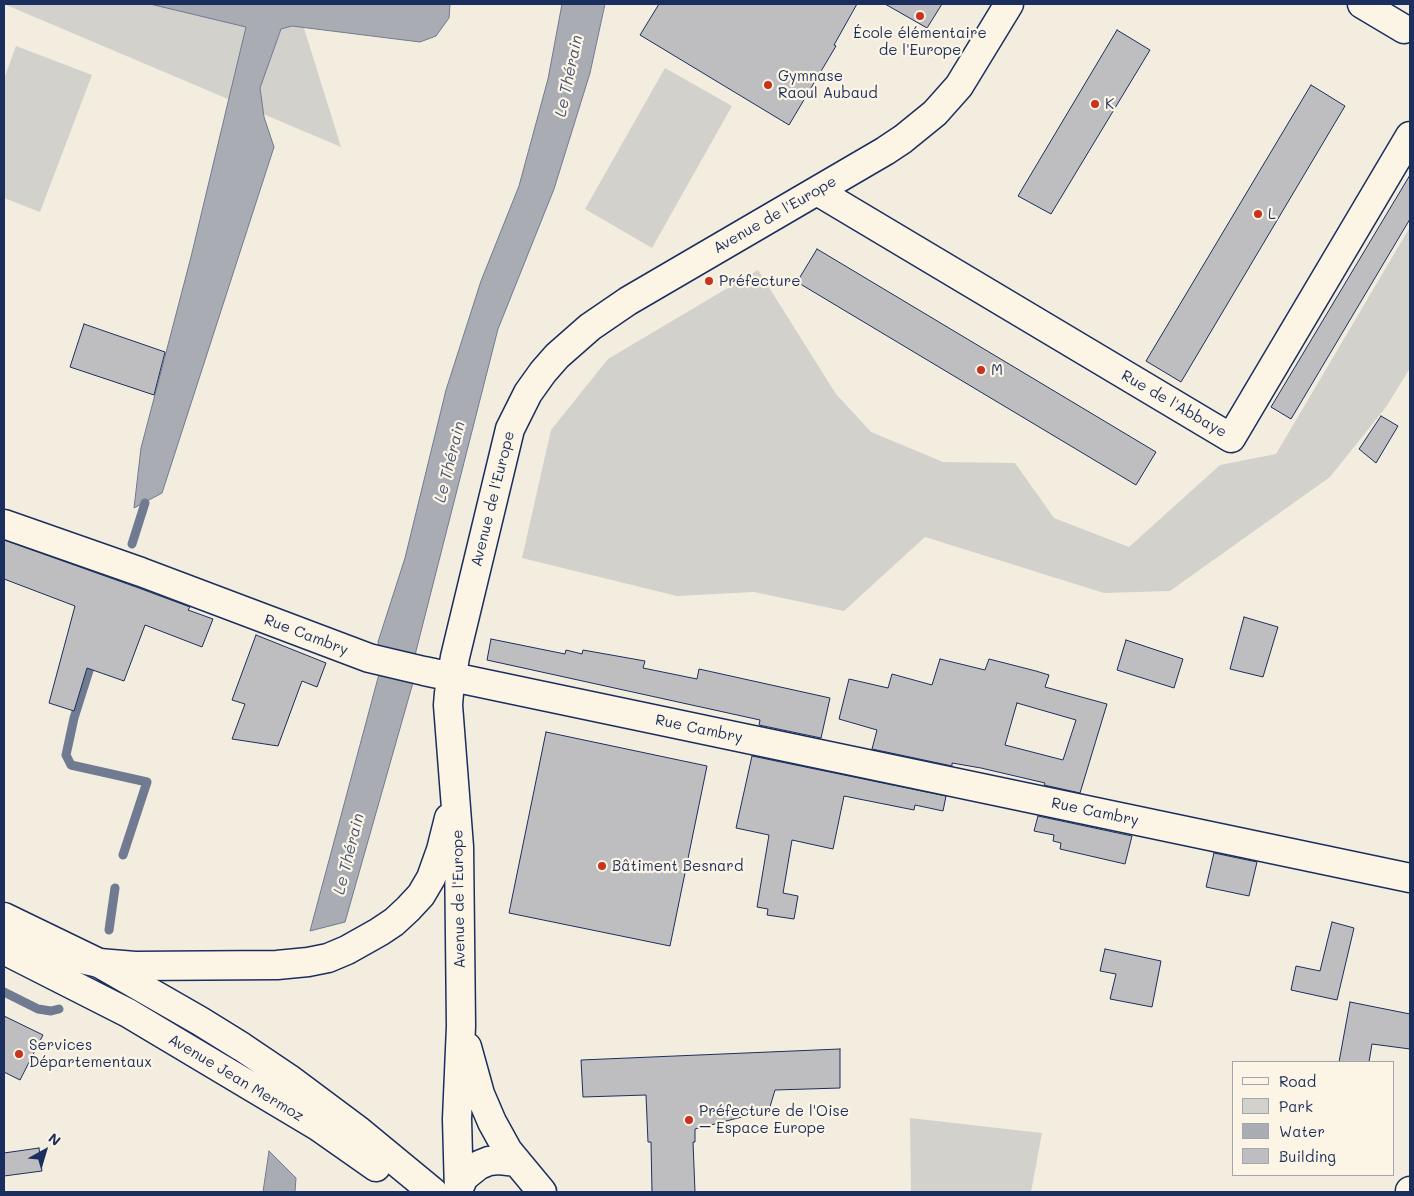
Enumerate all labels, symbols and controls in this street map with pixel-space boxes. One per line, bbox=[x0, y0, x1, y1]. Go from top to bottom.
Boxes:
marker: École élémentaire de l'Europe bbox=[914, 10, 926, 22]
place label: École élémentaire de l'Europe bbox=[853, 24, 987, 59]
water label: Le Thérain bbox=[551, 33, 587, 119]
place label: Gymnase Raoul Aubaud bbox=[778, 67, 878, 102]
marker: Gymnase Raoul Aubaud bbox=[762, 79, 774, 91]
place label: K bbox=[1105, 95, 1114, 113]
marker: K bbox=[1089, 98, 1101, 110]
street label: Avenue de l'Europe bbox=[710, 172, 840, 258]
place label: L bbox=[1268, 205, 1276, 223]
marker: L bbox=[1252, 208, 1264, 220]
place label: Préfecture bbox=[719, 272, 801, 290]
marker: Préfecture bbox=[703, 275, 715, 287]
place label: M bbox=[991, 361, 1003, 379]
marker: M bbox=[975, 364, 987, 376]
street label: Rue de l'Abbaye bbox=[1118, 367, 1230, 441]
water label: Le Thérain bbox=[431, 419, 469, 505]
street label: Avenue de l'Europe bbox=[467, 429, 519, 569]
street label: Rue Cambry bbox=[261, 611, 351, 659]
street label: Rue Cambry bbox=[654, 711, 744, 747]
street label: Rue Cambry bbox=[1050, 794, 1140, 830]
water label: Le Thérain bbox=[330, 811, 368, 897]
street label: Avenue de l'Europe bbox=[449, 829, 469, 969]
place label: Bâtiment Besnard bbox=[612, 857, 743, 875]
marker: Bâtiment Besnard bbox=[596, 860, 608, 872]
street label: Avenue Jean Mermoz bbox=[165, 1030, 307, 1126]
place label: Services Départementaux bbox=[29, 1036, 152, 1071]
marker: Services Départementaux bbox=[13, 1048, 25, 1060]
legend bbox=[1232, 1061, 1394, 1176]
text: Road bbox=[1279, 1071, 1316, 1091]
text: Park bbox=[1279, 1096, 1313, 1116]
place label: Préfecture de l'Oise – Espace Europe bbox=[699, 1102, 849, 1137]
marker: Préfecture de l'Oise – Espace Europe bbox=[683, 1114, 695, 1126]
text: Water bbox=[1279, 1121, 1325, 1141]
north arrow bbox=[20, 1126, 70, 1176]
text: N bbox=[45, 1128, 65, 1150]
text: Building bbox=[1279, 1146, 1336, 1166]

